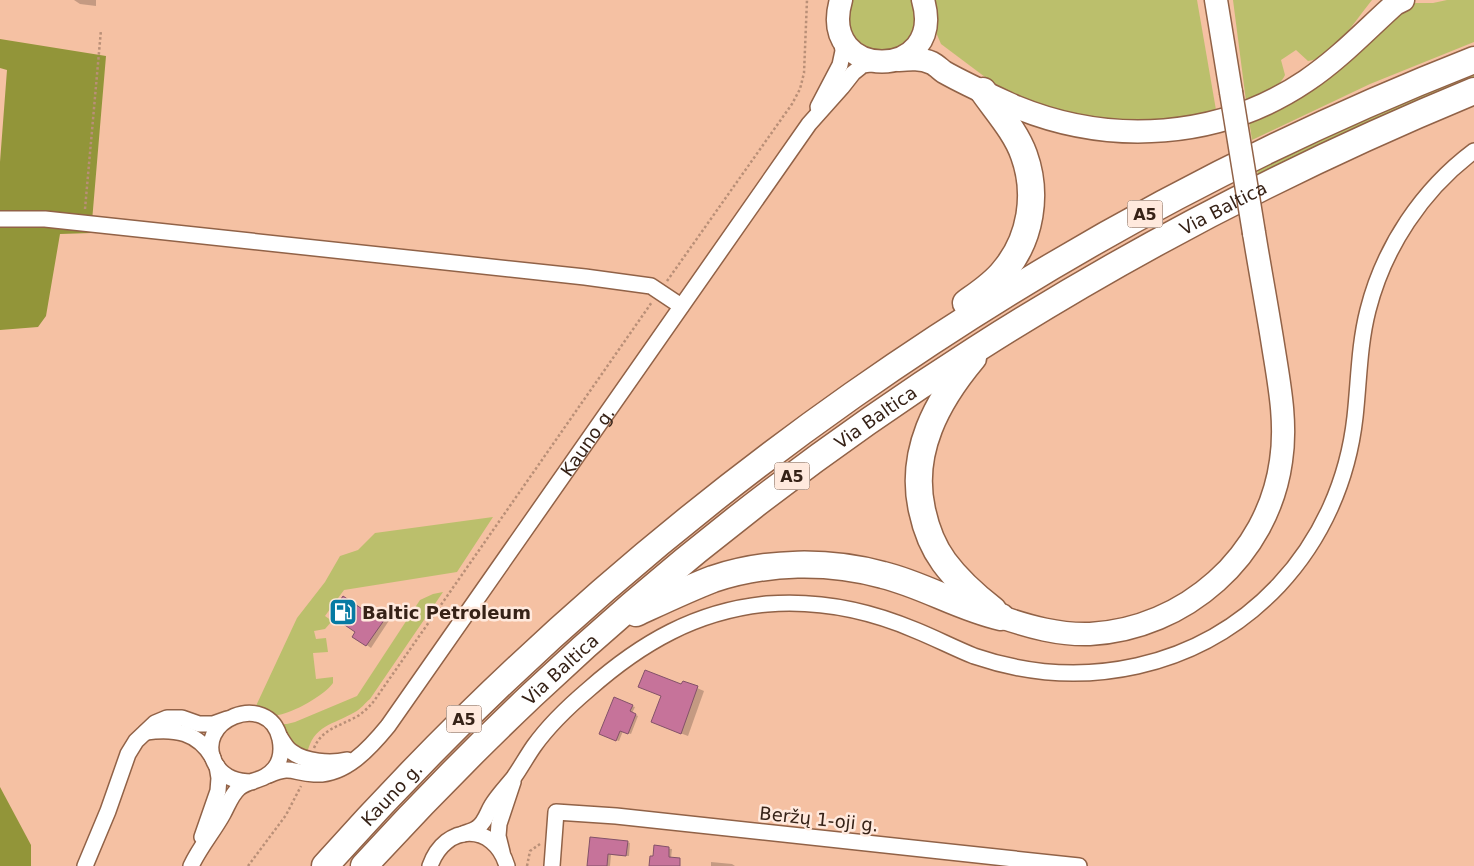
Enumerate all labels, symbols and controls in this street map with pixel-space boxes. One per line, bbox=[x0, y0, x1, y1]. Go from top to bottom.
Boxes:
street label: Via Baltica bbox=[1176, 176, 1270, 239]
road number: A5 bbox=[1128, 200, 1162, 228]
street label: Via Baltica bbox=[830, 381, 920, 453]
street label: Kauno g. bbox=[556, 403, 618, 480]
road number: A5 bbox=[774, 462, 810, 490]
fuel station icon: Baltic Petroleum bbox=[328, 597, 358, 627]
place label: Baltic Petroleum bbox=[362, 602, 531, 623]
street label: Via Baltica bbox=[518, 629, 602, 709]
road number: A5 bbox=[446, 706, 482, 732]
street label: Kauno g. bbox=[356, 758, 426, 830]
street label: Beržų 1-oji g. bbox=[758, 802, 880, 836]

